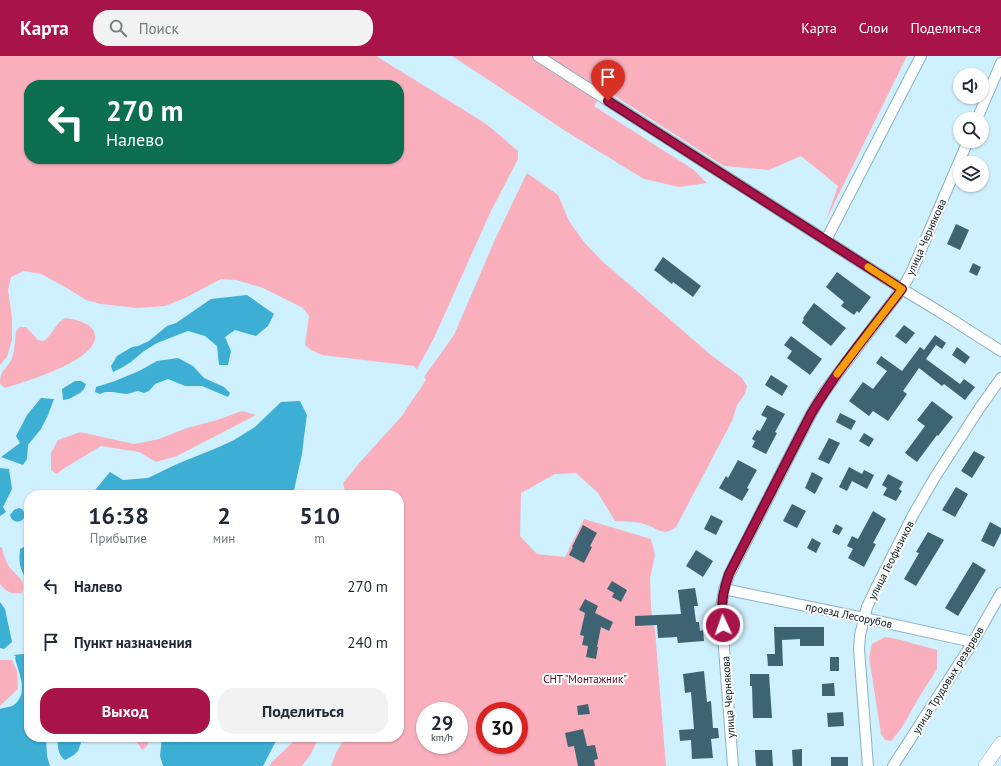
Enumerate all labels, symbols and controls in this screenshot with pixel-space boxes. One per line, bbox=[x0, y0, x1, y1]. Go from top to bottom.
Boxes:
search box bbox=[93, 10, 373, 46]
text: Карта bbox=[20, 16, 69, 40]
icon: search bbox=[107, 17, 129, 39]
text: Поиск bbox=[139, 19, 179, 38]
text: Карта bbox=[801, 19, 837, 37]
text: Слои bbox=[859, 19, 888, 37]
text: Поделиться bbox=[910, 19, 981, 37]
pin bbox=[591, 60, 625, 101]
icon: arrive bbox=[597, 66, 619, 88]
map controls bbox=[953, 68, 989, 192]
button: sound bbox=[953, 68, 989, 104]
text: 270 m bbox=[106, 92, 183, 129]
icon: left bbox=[40, 96, 92, 148]
button: search bbox=[953, 112, 989, 148]
text: Налево bbox=[106, 128, 164, 151]
button: layers bbox=[953, 156, 989, 192]
street label: улица Чернякова bbox=[903, 197, 949, 277]
text: 16:38 bbox=[88, 500, 149, 531]
text: 2 bbox=[217, 500, 231, 531]
text: 510 bbox=[299, 500, 340, 531]
street label: улица Геофизиков bbox=[865, 518, 917, 602]
text: Прибытие bbox=[90, 530, 147, 547]
text: мин bbox=[213, 530, 235, 547]
text: m bbox=[314, 530, 325, 547]
icon: left bbox=[40, 575, 62, 597]
text: Налево bbox=[74, 577, 122, 596]
text: 270 m bbox=[347, 577, 388, 596]
street label: проезд Лесорубов bbox=[804, 599, 894, 631]
position arrow bbox=[702, 604, 744, 646]
street label: улица Трудовых резервов bbox=[909, 624, 987, 736]
icon: arrive bbox=[40, 631, 62, 653]
text: Пункт назначения bbox=[74, 633, 192, 652]
text: 240 m bbox=[347, 633, 388, 652]
street label: улица Чернякова bbox=[718, 655, 738, 739]
park label: СНТ "Монтажник" bbox=[543, 672, 627, 686]
button: Выход bbox=[40, 688, 210, 734]
button: Поделиться bbox=[218, 688, 388, 734]
speed limit sign: 30 bbox=[476, 702, 528, 754]
text: 29 bbox=[431, 710, 453, 736]
text: km/h bbox=[431, 731, 453, 744]

